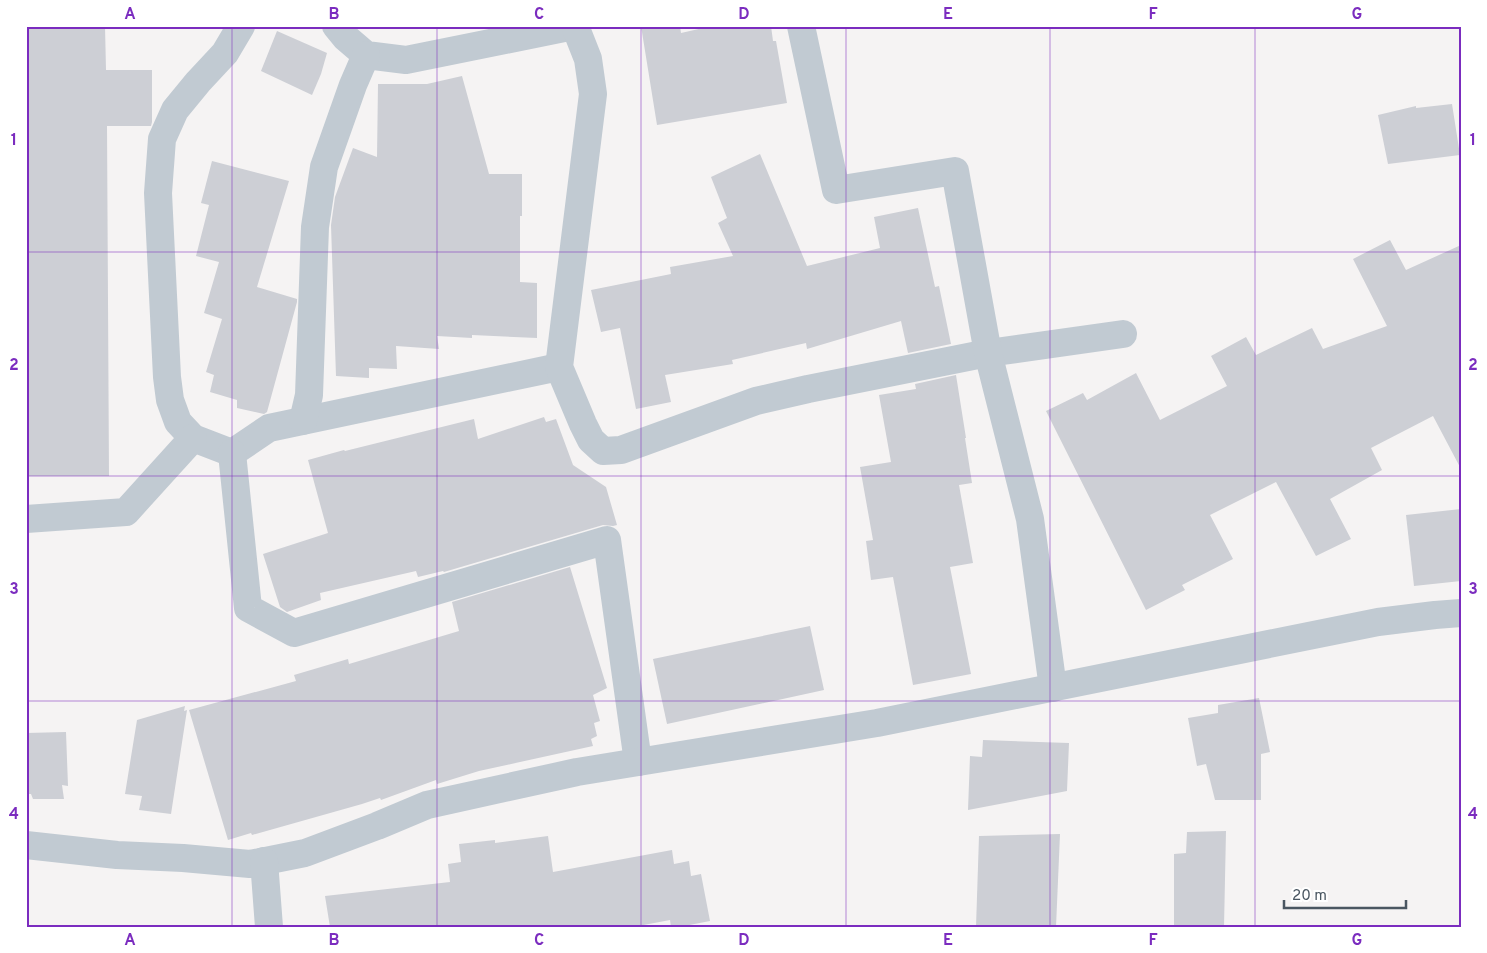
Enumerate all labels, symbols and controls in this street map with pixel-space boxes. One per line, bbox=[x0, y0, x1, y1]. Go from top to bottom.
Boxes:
text: A bbox=[124, 5, 136, 25]
text: B bbox=[328, 5, 340, 25]
text: C bbox=[534, 5, 544, 25]
text: D bbox=[738, 5, 750, 25]
text: E bbox=[943, 5, 953, 25]
text: F bbox=[1148, 5, 1158, 25]
text: G bbox=[1352, 5, 1362, 25]
text: 1 bbox=[11, 131, 17, 151]
text: 1 bbox=[1470, 131, 1476, 151]
text: 2 bbox=[9, 356, 19, 376]
text: 2 bbox=[1468, 356, 1478, 376]
text: 3 bbox=[9, 580, 19, 600]
text: 3 bbox=[1468, 580, 1478, 600]
text: 4 bbox=[9, 805, 19, 825]
text: 4 bbox=[1468, 805, 1478, 825]
scale bar bbox=[1284, 878, 1407, 910]
text: 20 m bbox=[1292, 887, 1327, 906]
text: A bbox=[124, 931, 136, 951]
text: B bbox=[328, 931, 340, 951]
text: C bbox=[534, 931, 544, 951]
text: D bbox=[738, 931, 750, 951]
text: E bbox=[943, 931, 953, 951]
text: F bbox=[1148, 931, 1158, 951]
text: G bbox=[1352, 931, 1362, 951]

